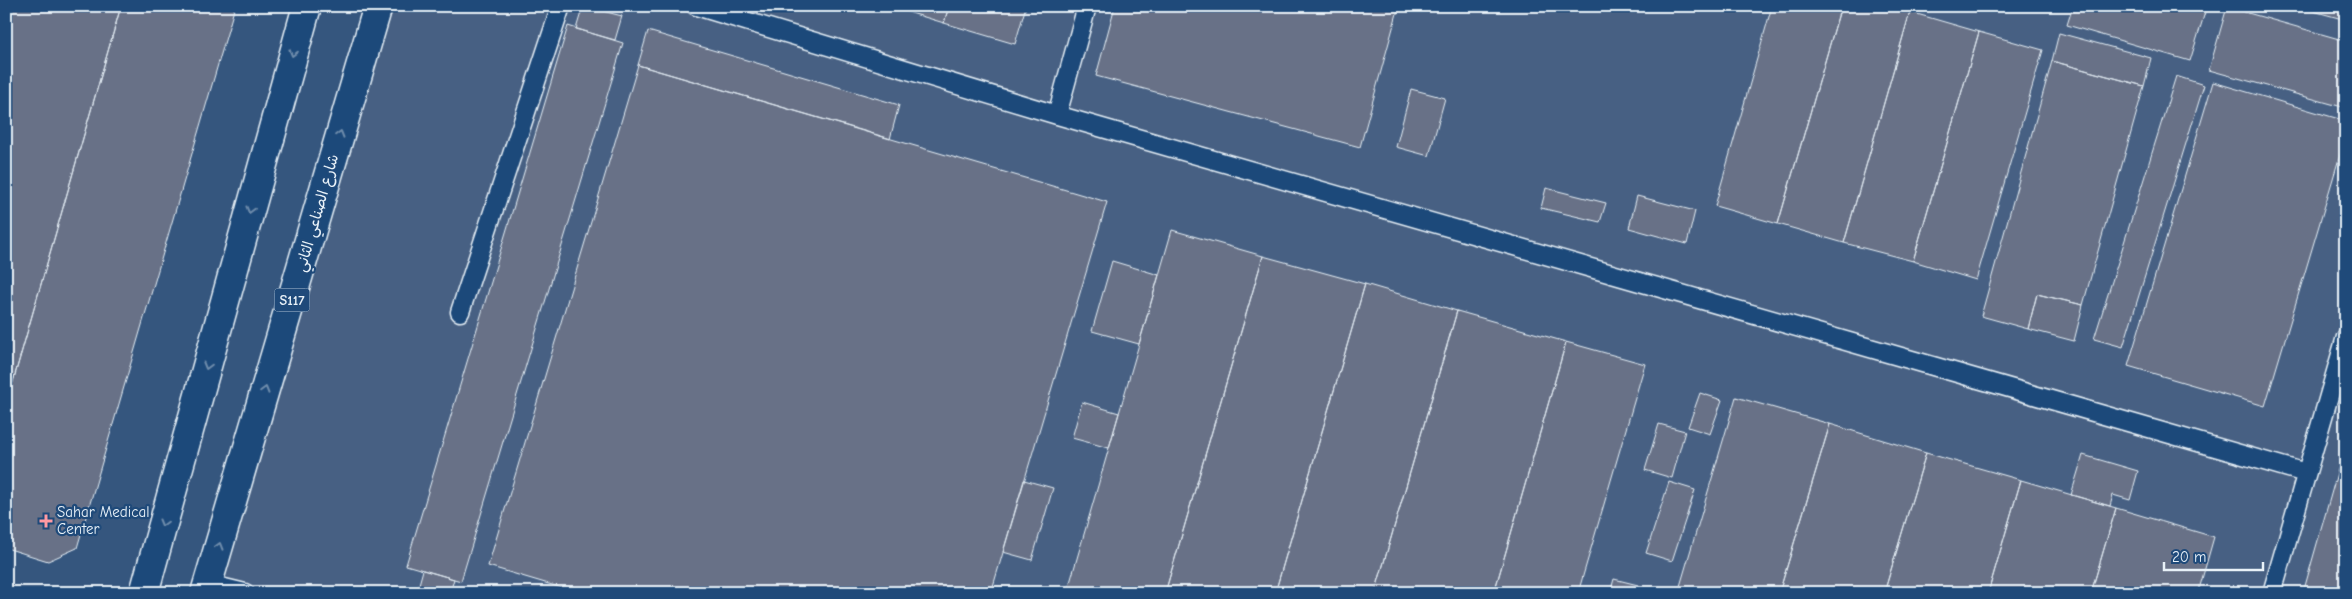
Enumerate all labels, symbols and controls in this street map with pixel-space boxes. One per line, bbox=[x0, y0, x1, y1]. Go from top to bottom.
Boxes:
one-way arrow bbox=[289, 49, 299, 57]
one-way arrow bbox=[335, 130, 345, 138]
street label: شارع الصناعي الثاني bbox=[292, 152, 346, 275]
one-way arrow bbox=[245, 205, 256, 214]
road number: S117 bbox=[274, 288, 310, 312]
one-way arrow bbox=[202, 362, 212, 370]
one-way arrow bbox=[259, 387, 269, 395]
place label: Sahar Medical Center bbox=[57, 503, 149, 538]
marker: Sahar Medical Center bbox=[39, 514, 53, 528]
one-way arrow bbox=[159, 518, 169, 527]
scale bar bbox=[2164, 539, 2263, 571]
one-way arrow bbox=[213, 542, 223, 551]
text: 20 m bbox=[2172, 548, 2206, 566]

